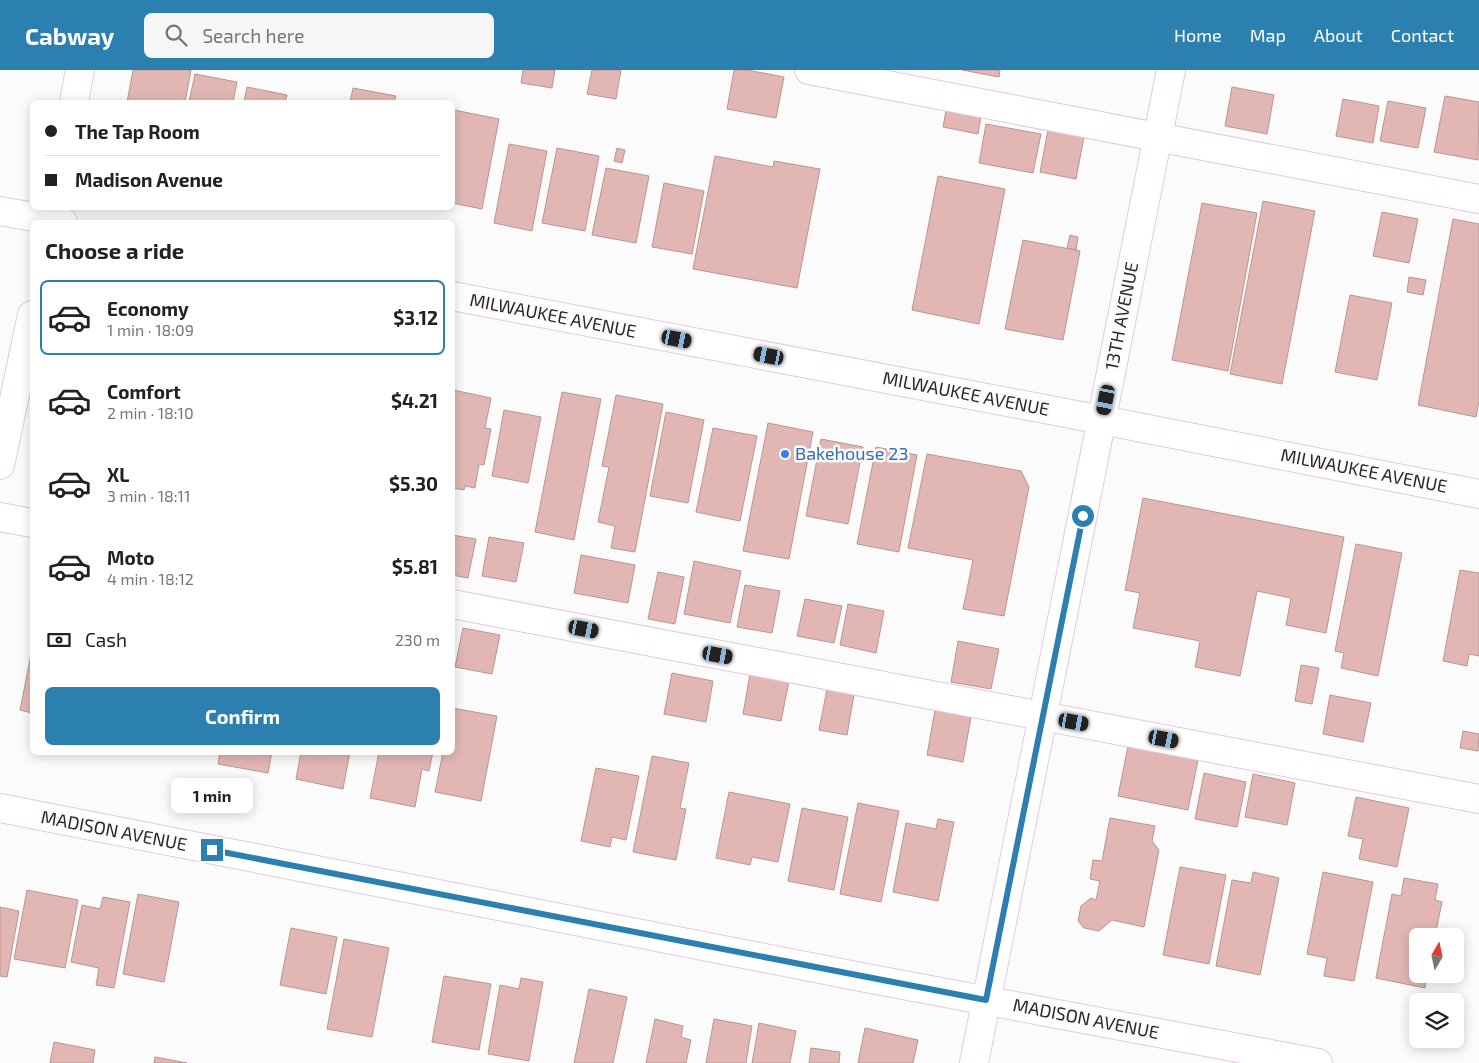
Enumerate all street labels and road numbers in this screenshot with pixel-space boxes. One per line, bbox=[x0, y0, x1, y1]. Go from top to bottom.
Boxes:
street label: 13TH AVENUE bbox=[1100, 260, 1142, 372]
street label: MILWAUKEE AVENUE bbox=[468, 288, 638, 342]
street label: MILWAUKEE AVENUE bbox=[881, 366, 1051, 420]
street label: MILWAUKEE AVENUE bbox=[1279, 443, 1449, 497]
street label: MADISON AVENUE bbox=[39, 805, 189, 855]
street label: MADISON AVENUE bbox=[1011, 993, 1161, 1043]

